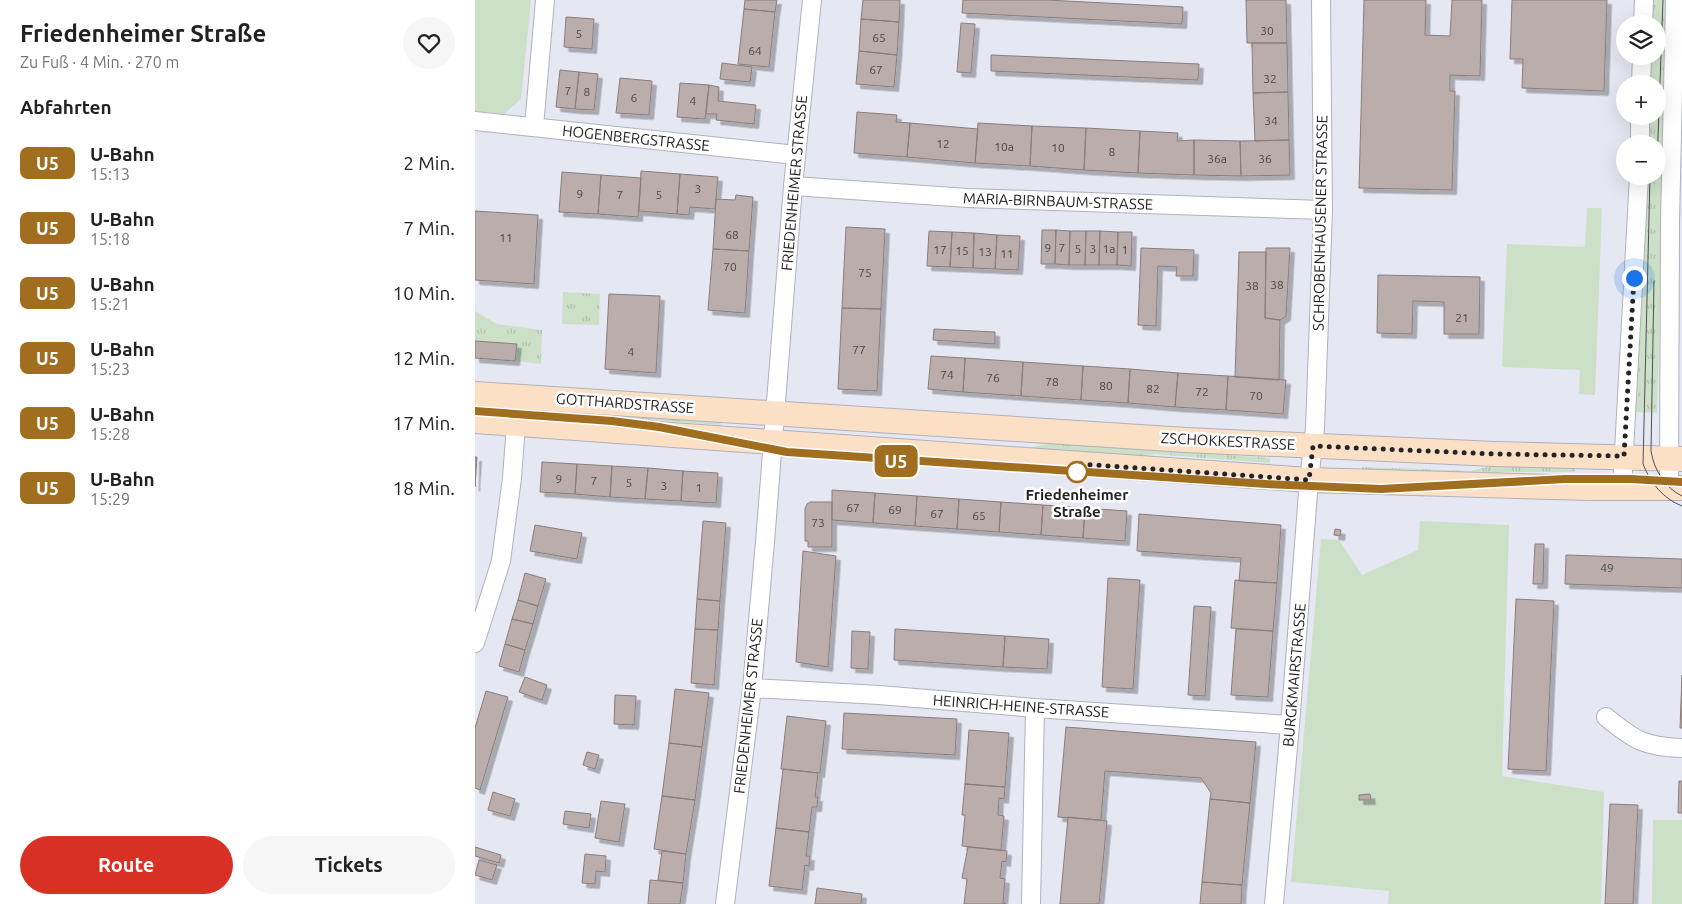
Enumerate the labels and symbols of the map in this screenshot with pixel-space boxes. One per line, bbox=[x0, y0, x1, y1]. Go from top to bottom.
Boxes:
house number: 30 bbox=[1260, 24, 1274, 37]
house number: 5 bbox=[576, 27, 582, 40]
house number: 65 bbox=[872, 31, 886, 44]
house number: 64 bbox=[748, 44, 762, 57]
house number: 67 bbox=[869, 63, 883, 76]
house number: 32 bbox=[1263, 72, 1277, 85]
house number: 7 bbox=[565, 84, 571, 97]
house number: 8 bbox=[584, 85, 591, 98]
house number: 6 bbox=[631, 91, 638, 104]
house number: 4 bbox=[690, 94, 697, 107]
street label: FRIEDENHEIMER STRASSE bbox=[778, 94, 810, 272]
house number: 34 bbox=[1264, 114, 1278, 127]
street label: SCHROBENHAUSENER STRASSE bbox=[1310, 115, 1330, 331]
street label: HOGENBERGSTRASSE bbox=[561, 122, 711, 154]
house number: 12 bbox=[936, 137, 950, 150]
house number: 10a bbox=[994, 140, 1014, 153]
house number: 10 bbox=[1051, 141, 1065, 154]
house number: 8 bbox=[1109, 145, 1116, 158]
house number: 36a bbox=[1207, 152, 1227, 165]
house number: 36 bbox=[1258, 152, 1272, 165]
house number: 3 bbox=[695, 182, 701, 195]
house number: 9 bbox=[577, 187, 583, 200]
house number: 7 bbox=[617, 188, 623, 201]
house number: 5 bbox=[656, 188, 662, 201]
street label: MARIA-BIRNBAUM-STRASSE bbox=[963, 189, 1153, 213]
house number: 68 bbox=[725, 228, 739, 241]
house number: 11 bbox=[499, 231, 513, 244]
house number: 9 bbox=[1045, 241, 1051, 254]
house number: 7 bbox=[1059, 241, 1065, 254]
house number: 5 bbox=[1075, 242, 1081, 255]
house number: 3 bbox=[1090, 242, 1096, 255]
house number: 1a bbox=[1103, 242, 1115, 255]
house number: 17 bbox=[933, 243, 947, 256]
house number: 1 bbox=[1122, 243, 1128, 256]
house number: 15 bbox=[955, 244, 969, 257]
house number: 13 bbox=[978, 245, 992, 258]
house number: 11 bbox=[1000, 247, 1014, 260]
house number: 70 bbox=[723, 260, 737, 273]
house number: 75 bbox=[858, 266, 872, 279]
your location bbox=[1622, 266, 1647, 291]
house number: 38 bbox=[1270, 278, 1284, 291]
house number: 38 bbox=[1245, 279, 1259, 292]
house number: 21 bbox=[1455, 311, 1469, 324]
house number: 77 bbox=[852, 343, 866, 356]
house number: 4 bbox=[628, 345, 635, 358]
house number: 74 bbox=[940, 368, 954, 381]
house number: 76 bbox=[986, 371, 1000, 384]
house number: 78 bbox=[1045, 375, 1059, 388]
house number: 80 bbox=[1099, 379, 1113, 392]
house number: 82 bbox=[1146, 382, 1160, 395]
house number: 72 bbox=[1195, 385, 1209, 398]
house number: 70 bbox=[1249, 389, 1263, 402]
street label: GOTTHARDSTRASSE bbox=[555, 390, 695, 416]
street label: ZSCHOKKESTRASSE bbox=[1160, 429, 1296, 453]
line badge: U5 bbox=[873, 445, 919, 477]
marker: Friedenheimer Straße bbox=[1066, 461, 1088, 483]
house number: 9 bbox=[556, 472, 562, 485]
house number: 7 bbox=[591, 474, 597, 487]
house number: 5 bbox=[626, 476, 632, 489]
house number: 3 bbox=[661, 479, 667, 492]
house number: 1 bbox=[696, 481, 702, 494]
place label: Friedenheimer Straße bbox=[1026, 486, 1129, 520]
house number: 67 bbox=[846, 501, 860, 514]
house number: 69 bbox=[888, 503, 902, 516]
house number: 67 bbox=[930, 507, 944, 520]
house number: 65 bbox=[972, 509, 986, 522]
house number: 73 bbox=[811, 516, 825, 529]
house number: 49 bbox=[1600, 561, 1614, 574]
street label: BURGKMAIRSTRASSE bbox=[1279, 602, 1309, 748]
street label: FRIEDENHEIMER STRASSE bbox=[730, 617, 766, 795]
street label: HEINRICH-HEINE-STRASSE bbox=[932, 691, 1110, 721]

